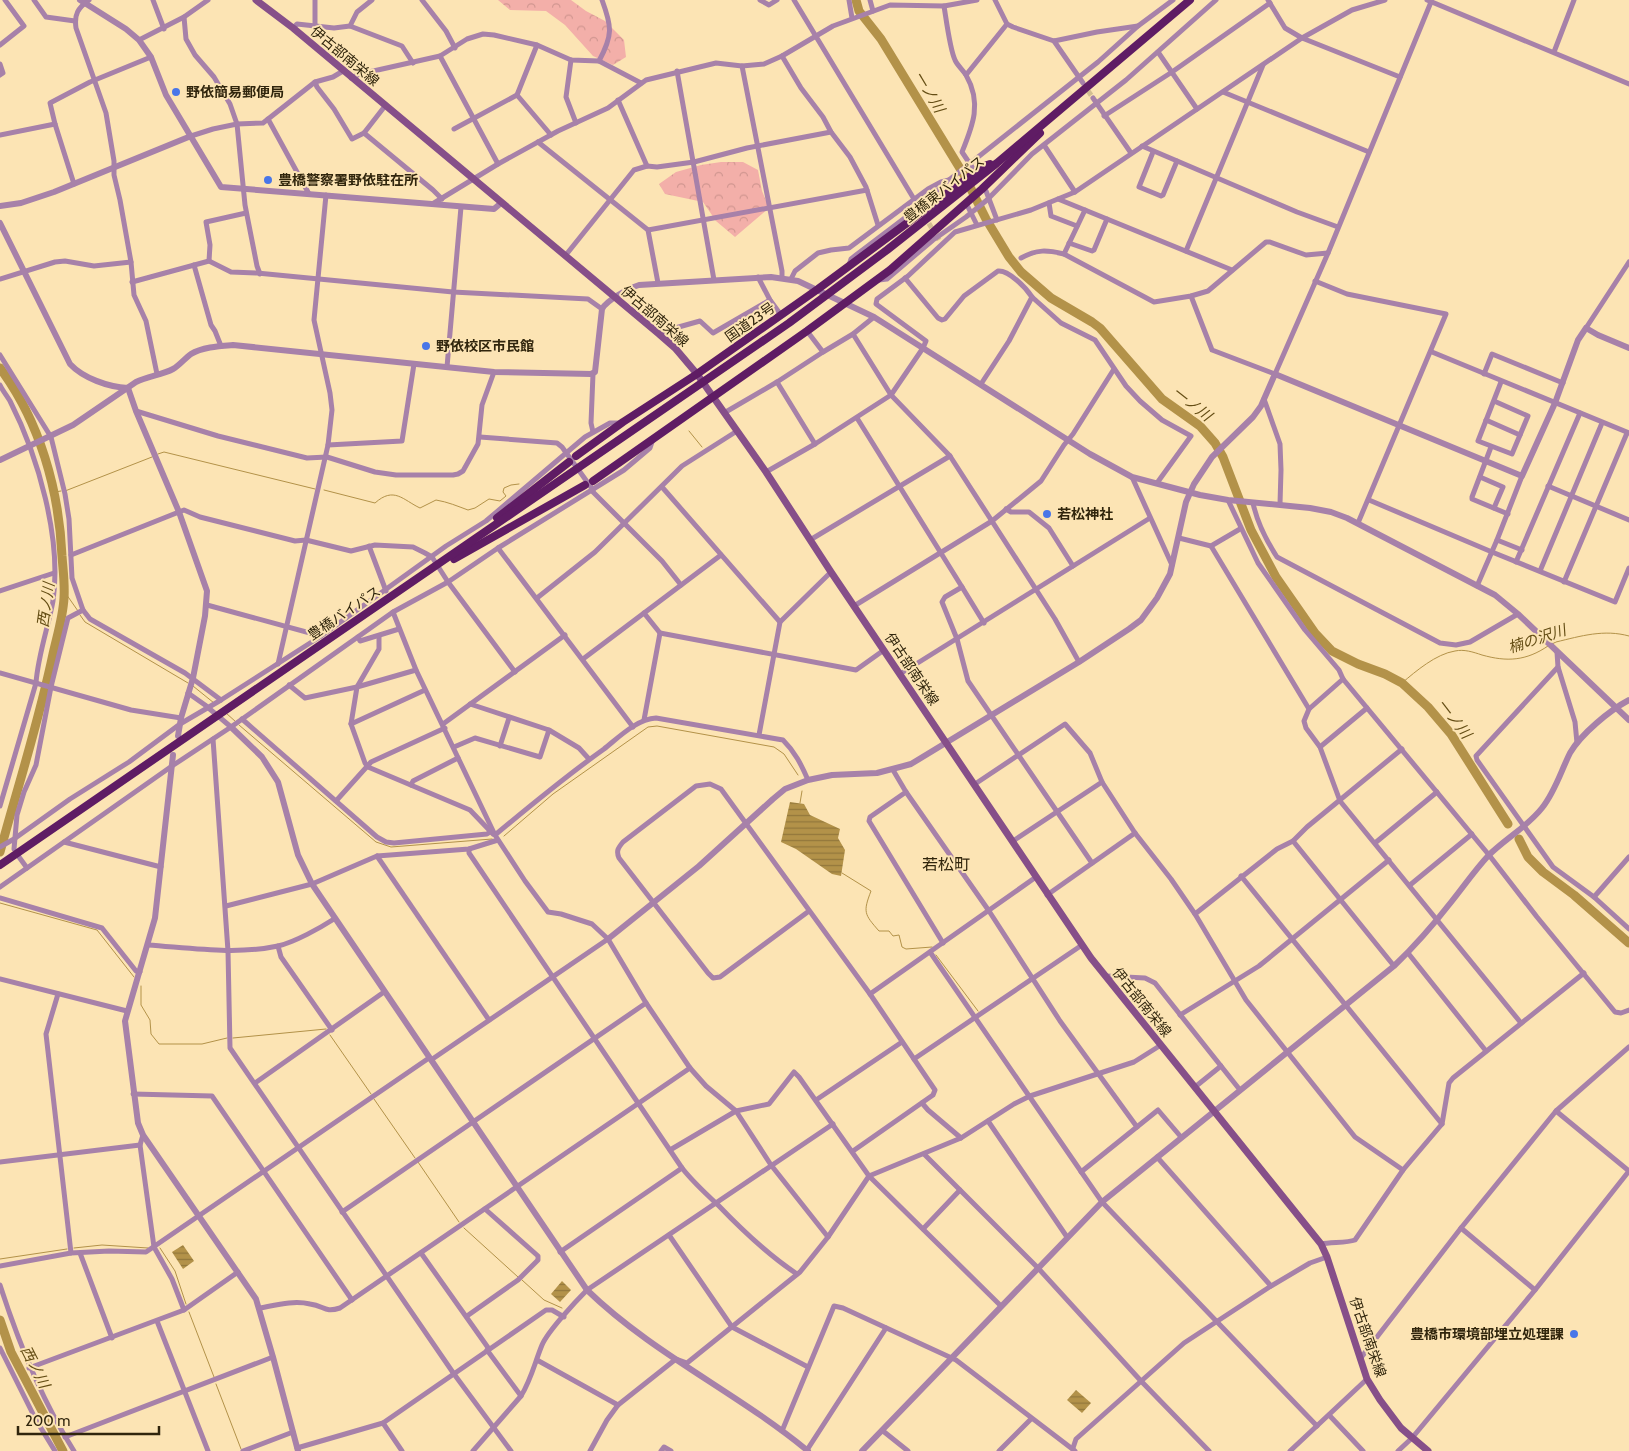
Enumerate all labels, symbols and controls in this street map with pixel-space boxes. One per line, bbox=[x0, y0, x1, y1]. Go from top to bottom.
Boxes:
street label: 伊古部南栄線 bbox=[307, 22, 383, 90]
water label: 一ノ川 bbox=[910, 68, 949, 118]
place label: 野依簡易郵便局 bbox=[186, 83, 284, 101]
marker: 野依簡易郵便局 bbox=[170, 86, 182, 98]
street label: 豊橋東バイパス bbox=[900, 152, 988, 226]
place label: 豊橋警察署野依駐在所 bbox=[278, 171, 418, 189]
marker: 豊橋警察署野依駐在所 bbox=[262, 174, 274, 186]
street label: 伊古部南栄線 bbox=[617, 282, 693, 350]
street label: 国道23号 bbox=[722, 298, 778, 346]
place label: 野依校区市民館 bbox=[436, 337, 534, 355]
marker: 野依校区市民館 bbox=[420, 340, 432, 352]
water label: 一ノ川 bbox=[1169, 383, 1217, 426]
place label: 若松神社 bbox=[1057, 505, 1113, 523]
marker: 若松神社 bbox=[1041, 508, 1053, 520]
water label: 西ノ川 bbox=[34, 579, 58, 629]
street label: 豊橋バイパス bbox=[304, 582, 384, 644]
water label: 楠の沢川 bbox=[1506, 621, 1570, 657]
street label: 伊古部南栄線 bbox=[881, 629, 943, 709]
water label: 一ノ川 bbox=[1433, 696, 1476, 744]
district label: 若松町 bbox=[922, 855, 970, 874]
street label: 伊古部南栄線 bbox=[1109, 964, 1175, 1040]
street label: 伊古部南栄線 bbox=[1346, 1294, 1390, 1380]
place label: 豊橋市環境部埋立処理課 bbox=[1410, 1325, 1564, 1343]
marker: 豊橋市環境部埋立処理課 bbox=[1568, 1328, 1580, 1340]
water label: 西ノ川 bbox=[17, 1343, 54, 1393]
scale bar bbox=[18, 1404, 159, 1436]
text: 200 m bbox=[25, 1412, 70, 1430]

